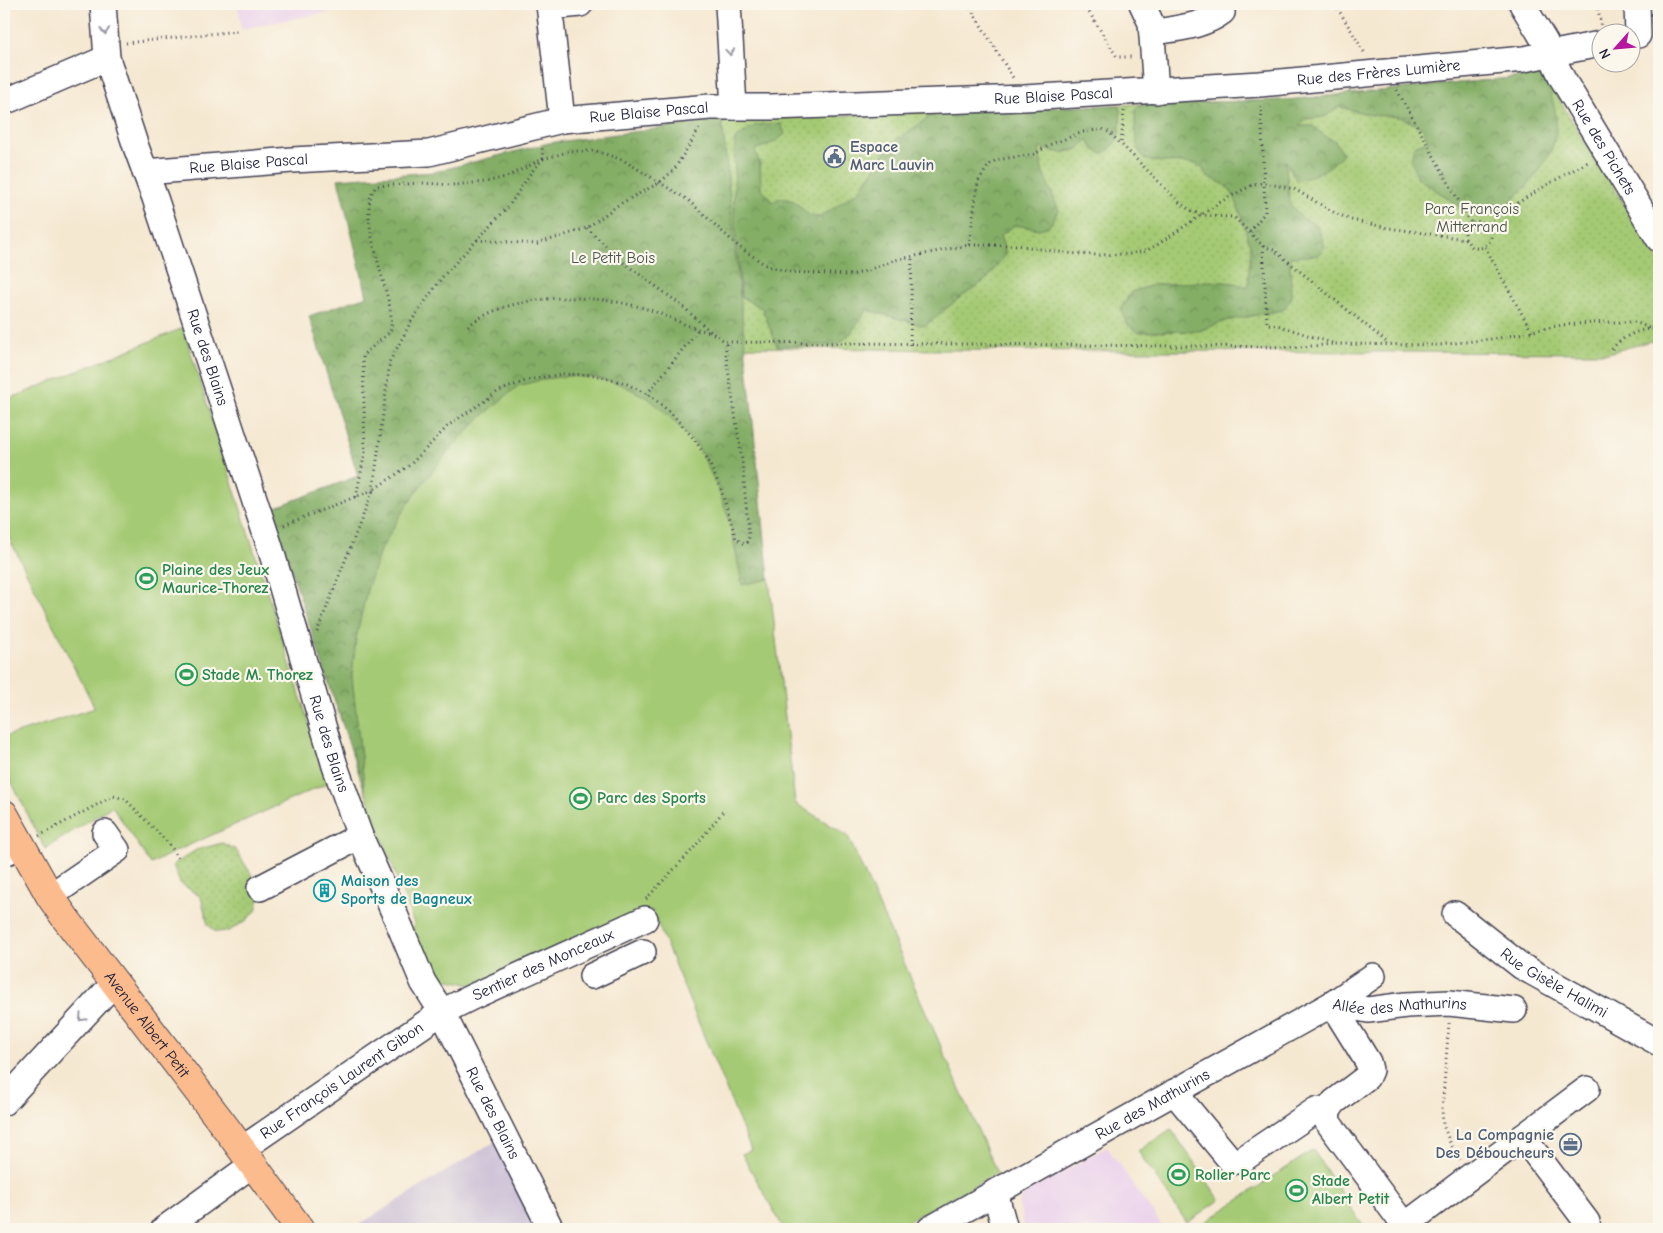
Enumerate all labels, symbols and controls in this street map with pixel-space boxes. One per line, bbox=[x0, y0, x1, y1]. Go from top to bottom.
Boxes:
north arrow bbox=[1590, 22, 1640, 72]
one-way arrow bbox=[100, 27, 111, 35]
text: N bbox=[1595, 46, 1615, 62]
one-way arrow bbox=[724, 49, 735, 57]
street label: Rue des Frères Lumière bbox=[1296, 56, 1461, 89]
street label: Rue Blaise Pascal bbox=[994, 84, 1114, 108]
street label: Rue des Pichets bbox=[1568, 96, 1639, 198]
street label: Rue Blaise Pascal bbox=[589, 98, 709, 127]
place label: Espace Marc Lauvin bbox=[850, 138, 934, 174]
public building icon: Espace Marc Lauvin bbox=[822, 144, 846, 168]
street label: Rue Blaise Pascal bbox=[189, 150, 309, 177]
park label: Parc François Mitterrand bbox=[1425, 200, 1520, 236]
park label: Le Petit Bois bbox=[571, 249, 655, 267]
street label: Rue des Blains bbox=[183, 307, 232, 408]
place label: Plaine des Jeux Maurice-Thorez bbox=[162, 561, 269, 597]
sports icon: Plaine des Jeux Maurice-Thorez bbox=[134, 567, 158, 591]
sports icon: Stade M. Thorez bbox=[174, 663, 198, 687]
place label: Stade M. Thorez bbox=[202, 666, 313, 684]
street label: Rue des Blains bbox=[306, 693, 353, 795]
sports icon: Parc des Sports bbox=[569, 786, 593, 810]
place label: Parc des Sports bbox=[597, 789, 706, 807]
place label: Maison des Sports de Bagneux bbox=[341, 872, 472, 908]
building icon: Maison des Sports de Bagneux bbox=[313, 878, 337, 902]
street label: Sentier des Monceaux bbox=[470, 925, 617, 1005]
street label: Rue Gisèle Halimi bbox=[1497, 944, 1611, 1022]
street label: Avenue Albert Petit bbox=[100, 968, 193, 1082]
street label: Allée des Mathurins bbox=[1331, 994, 1468, 1019]
one-way arrow bbox=[79, 1012, 88, 1021]
street label: Rue François Laurent Gibon bbox=[257, 1019, 427, 1143]
street label: Rue des Blains bbox=[462, 1064, 524, 1162]
street label: Rue des Mathurins bbox=[1092, 1065, 1213, 1144]
place label: La Compagnie Des Déboucheurs bbox=[1436, 1126, 1554, 1162]
office icon: La Compagnie Des Déboucheurs bbox=[1558, 1132, 1582, 1156]
sports icon: Roller Parc bbox=[1167, 1163, 1191, 1187]
place label: Roller Parc bbox=[1195, 1166, 1271, 1184]
place label: Stade Albert Petit bbox=[1312, 1172, 1390, 1208]
sports icon: Stade Albert Petit bbox=[1284, 1178, 1308, 1202]

